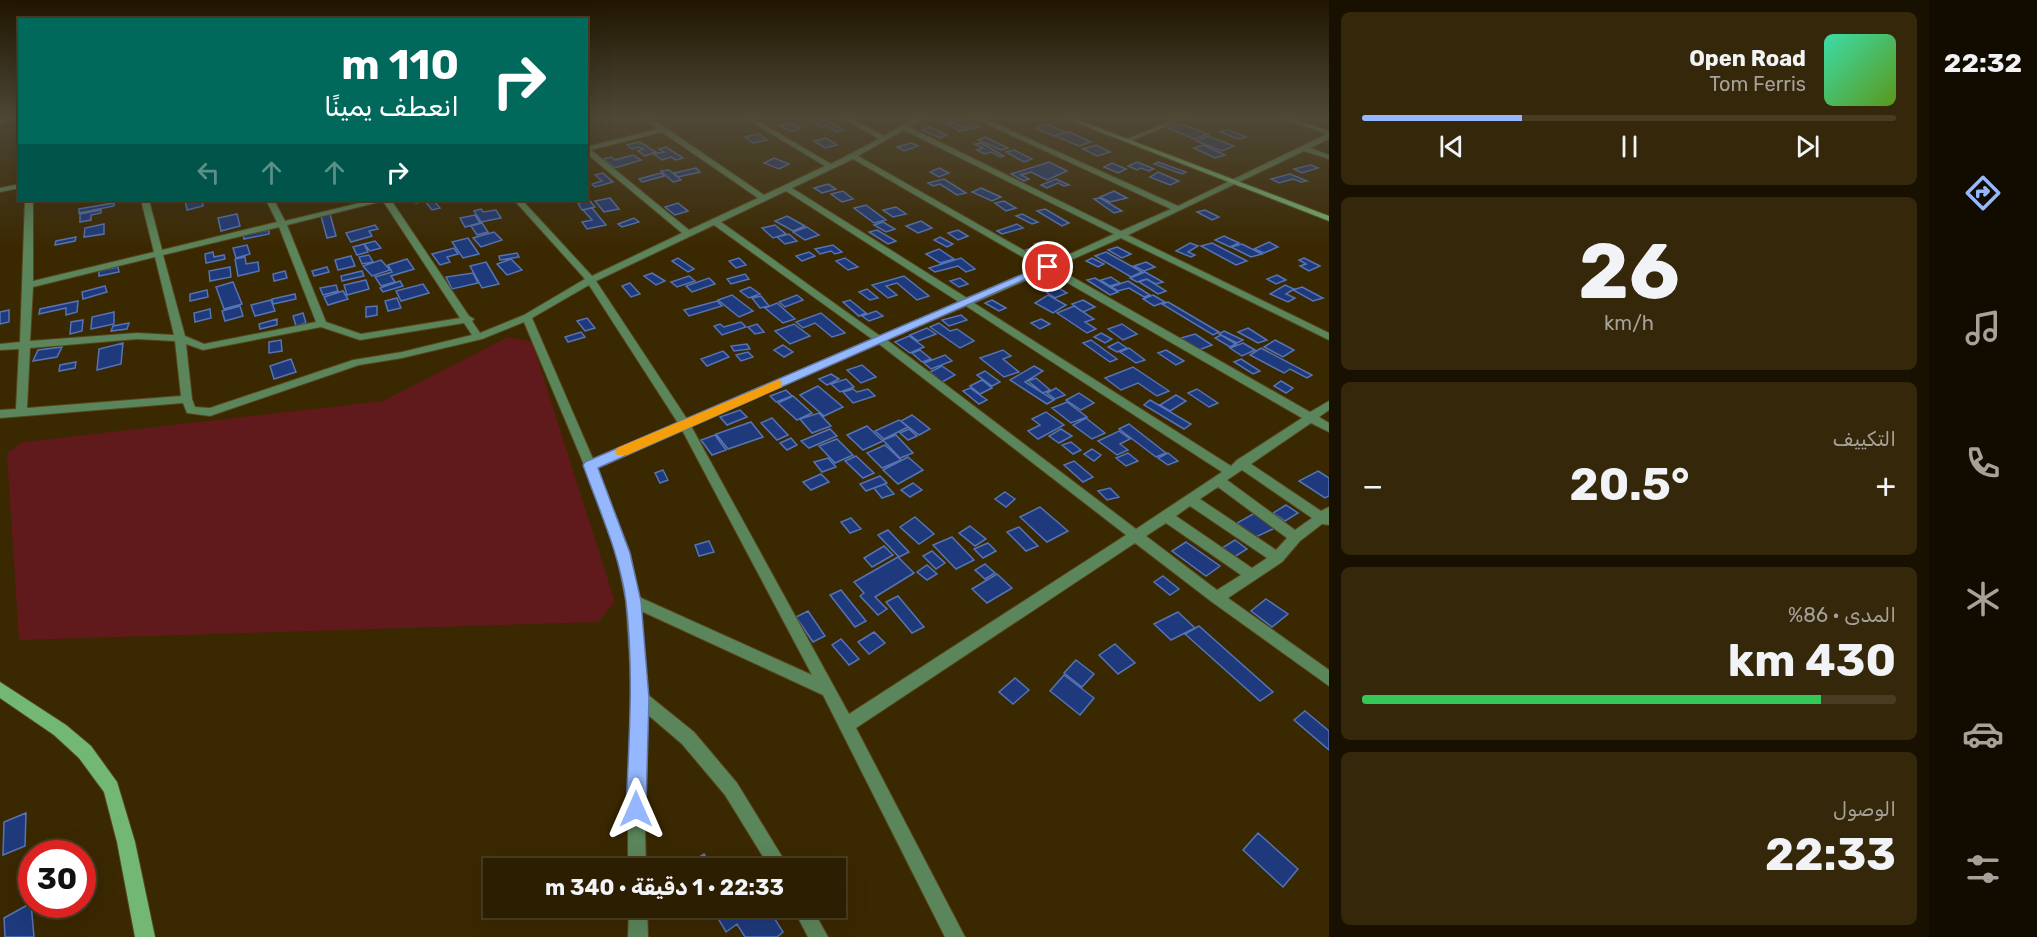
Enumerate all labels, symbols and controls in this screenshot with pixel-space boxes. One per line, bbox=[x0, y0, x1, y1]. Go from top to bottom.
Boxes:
text: 110 m bbox=[341, 40, 459, 90]
icon: right bbox=[480, 42, 558, 120]
text: Open Road bbox=[1689, 45, 1806, 72]
text: 22:32 bbox=[1944, 47, 2022, 79]
text: Tom Ferris bbox=[1709, 72, 1806, 96]
text: انعطف يمينًا bbox=[324, 91, 459, 123]
icon: previous bbox=[1435, 130, 1468, 163]
icon: pause bbox=[1613, 130, 1646, 163]
icon: next bbox=[1791, 130, 1824, 163]
icon: left bbox=[192, 156, 225, 189]
icon: ahead bbox=[255, 156, 288, 189]
icon: ahead bbox=[318, 156, 351, 189]
icon: right bbox=[381, 156, 414, 189]
icon: directions bbox=[1962, 172, 2004, 214]
text: 26 bbox=[1578, 225, 1680, 318]
pin bbox=[1022, 241, 1073, 292]
icon: arrive bbox=[1031, 250, 1064, 283]
icon: music bbox=[1962, 307, 2004, 349]
text: km/h bbox=[1604, 311, 1654, 335]
text: التكييف bbox=[1833, 427, 1896, 451]
icon: phone bbox=[1962, 442, 2004, 484]
text: 20.5° bbox=[1570, 458, 1689, 511]
text: − bbox=[1362, 466, 1383, 505]
text: + bbox=[1875, 466, 1896, 505]
icon: climate bbox=[1962, 578, 2004, 620]
text: المدى · 86% bbox=[1788, 603, 1896, 627]
text: 430 km bbox=[1728, 634, 1896, 687]
icon: car bbox=[1962, 713, 2004, 755]
position arrow bbox=[604, 777, 668, 841]
text: الوصول bbox=[1833, 797, 1896, 821]
text: 22:33 bbox=[1765, 828, 1896, 881]
speed limit sign: 30 bbox=[18, 840, 96, 918]
icon: filters bbox=[1962, 848, 2004, 890]
text: 22:33 · 1 دقيقة · 340 m bbox=[545, 874, 784, 901]

